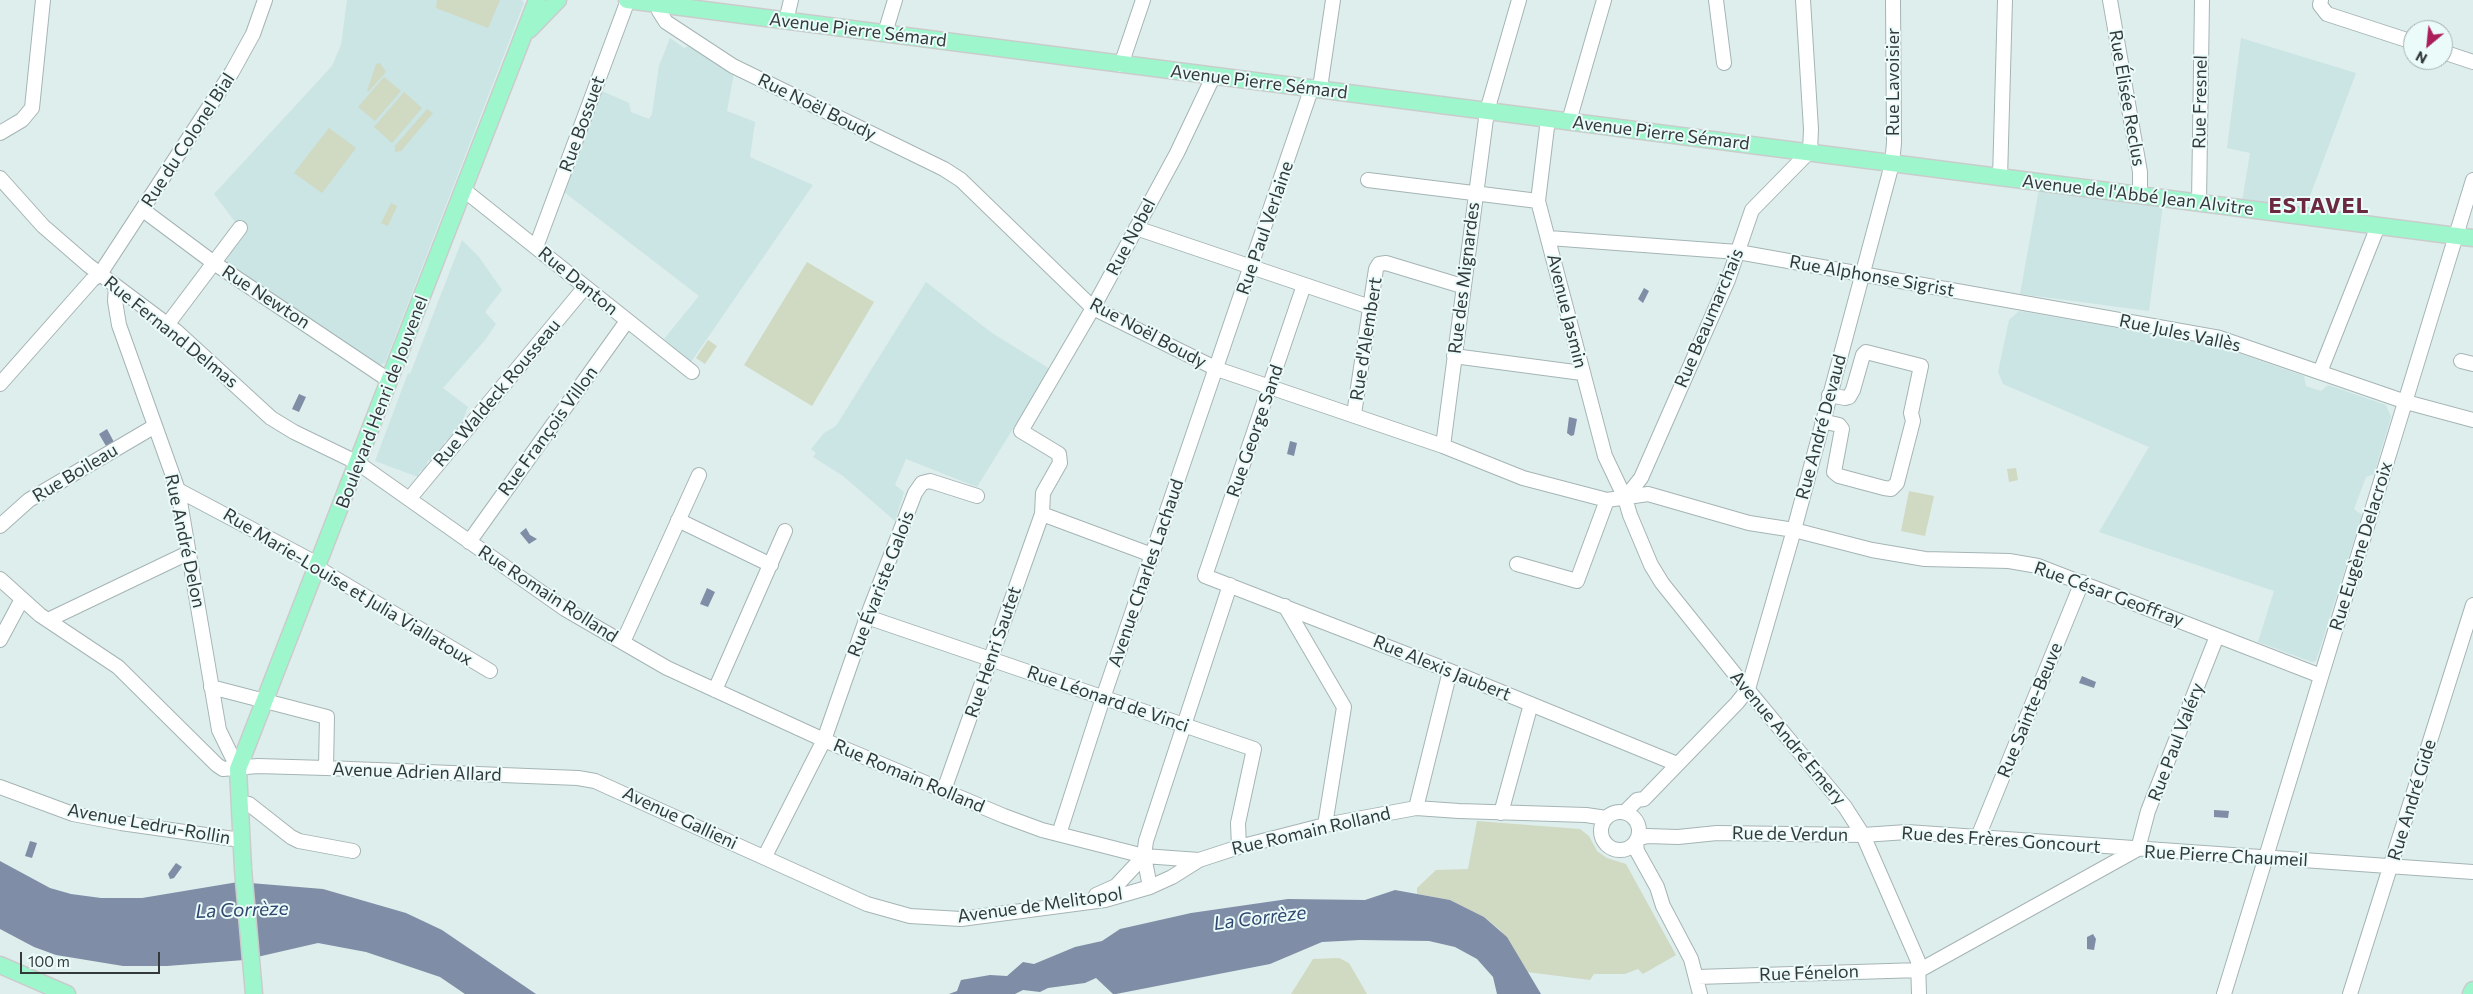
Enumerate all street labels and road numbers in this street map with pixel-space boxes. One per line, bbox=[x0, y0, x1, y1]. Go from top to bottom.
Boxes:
street label: Avenue Pierre Sémard bbox=[768, 8, 948, 52]
street label: Rue Lavoisier bbox=[1882, 28, 1904, 136]
street label: Rue Élisée Reclus bbox=[2104, 28, 2150, 168]
street label: Rue Fresnel bbox=[2188, 55, 2212, 149]
street label: Avenue Pierre Sémard bbox=[1169, 60, 1349, 104]
street label: Rue du Colonel Bial bbox=[137, 69, 239, 211]
street label: Rue Noël Boudy bbox=[754, 69, 880, 145]
street label: Rue Bossuet bbox=[555, 73, 609, 175]
street label: Avenue Pierre Sémard bbox=[1571, 111, 1751, 155]
street label: Rue Paul Verlaine bbox=[1232, 158, 1298, 298]
street label: Avenue de l'Abbé Jean Alvitre bbox=[2021, 170, 2255, 220]
street label: Rue Nobel bbox=[1102, 195, 1160, 279]
street label: Rue des Mignardes bbox=[1444, 201, 1484, 355]
street label: Rue Danton bbox=[534, 242, 622, 320]
street label: Rue Beaumarchais bbox=[1670, 245, 1748, 391]
street label: Rue Alphonse Sigrist bbox=[1788, 251, 1956, 301]
street label: Avenue Jasmin bbox=[1542, 252, 1592, 370]
street label: Rue Newton bbox=[218, 261, 314, 333]
street label: Rue Fernand Delmas bbox=[100, 271, 242, 393]
street label: Rue d'Alembert bbox=[1346, 276, 1386, 402]
street label: Boulevard Henri de Jouvenel bbox=[331, 293, 433, 511]
street label: Rue Noël Boudy bbox=[1086, 293, 1210, 373]
street label: Rue Jules Vallès bbox=[2117, 310, 2243, 356]
street label: Rue Waldeck Rousseau bbox=[429, 315, 565, 471]
street label: Rue André Devaud bbox=[1791, 352, 1851, 502]
street label: Rue François Villon bbox=[494, 362, 602, 500]
street label: Rue George Sand bbox=[1222, 362, 1288, 500]
street label: Rue Boileau bbox=[29, 439, 121, 507]
street label: Rue Eugène Delacroix bbox=[2325, 459, 2397, 633]
street label: Rue André Delon bbox=[160, 472, 210, 610]
street label: Avenue Charles Lachaud bbox=[1104, 476, 1188, 670]
street label: Rue Marie-Louise et Julia Viallatoux bbox=[219, 504, 477, 670]
street label: Rue Évariste Galois bbox=[843, 508, 919, 660]
street label: Rue Romain Rolland bbox=[474, 541, 622, 647]
street label: Rue César Geoffray bbox=[2031, 557, 2187, 631]
street label: Rue Henri Sautet bbox=[960, 583, 1026, 721]
street label: Rue Alexis Jaubert bbox=[1370, 631, 1514, 705]
street label: Rue Sainte-Beuve bbox=[1993, 639, 2067, 781]
street label: Rue Léonard de Vinci bbox=[1024, 661, 1192, 737]
street label: Avenue André Emery bbox=[1725, 666, 1851, 810]
street label: Rue Paul Valéry bbox=[2143, 680, 2209, 804]
street label: Rue Romain Rolland bbox=[830, 734, 988, 818]
street label: Rue André Gide bbox=[2383, 737, 2441, 863]
street label: Avenue Adrien Allard bbox=[332, 758, 502, 786]
street label: Avenue Gallieni bbox=[619, 782, 741, 854]
street label: Avenue Ledru-Rollin bbox=[66, 799, 232, 849]
street label: Rue Romain Rolland bbox=[1230, 802, 1392, 860]
street label: Rue de Verdun bbox=[1732, 822, 1848, 846]
street label: Rue des Frères Goncourt bbox=[1901, 822, 2101, 858]
street label: Rue Pierre Chaumeil bbox=[2144, 841, 2308, 871]
street label: Avenue de Melitopol bbox=[956, 883, 1124, 927]
street label: Rue Fénelon bbox=[1759, 960, 1859, 986]

